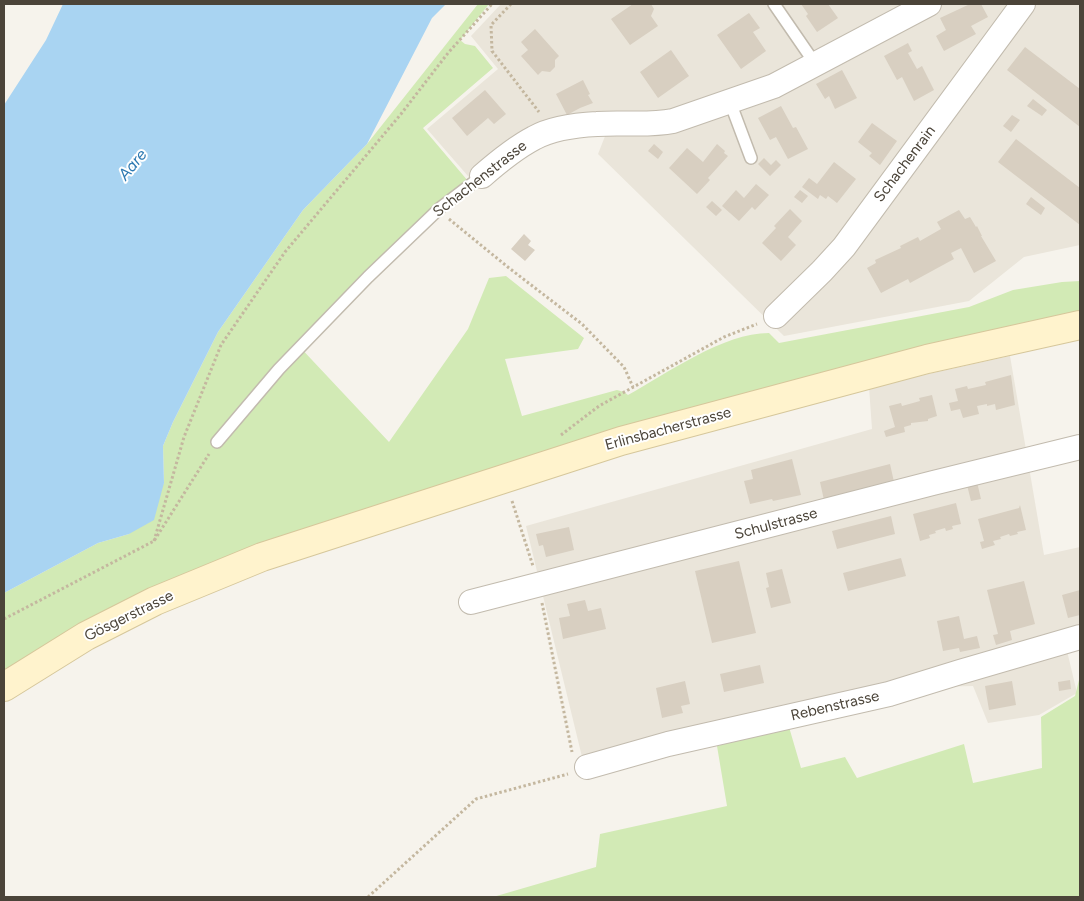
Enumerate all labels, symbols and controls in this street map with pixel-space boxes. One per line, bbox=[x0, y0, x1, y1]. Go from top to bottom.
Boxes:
street label: Schachenrain bbox=[870, 122, 940, 206]
street label: Schachenstrasse bbox=[430, 137, 530, 221]
water label: Aare bbox=[115, 146, 151, 184]
street label: Erlinsbacherstrasse bbox=[603, 404, 733, 454]
street label: Schulstrasse bbox=[733, 504, 819, 544]
street label: Gösgerstrasse bbox=[82, 587, 176, 645]
street label: Rebenstrasse bbox=[789, 687, 881, 725]

